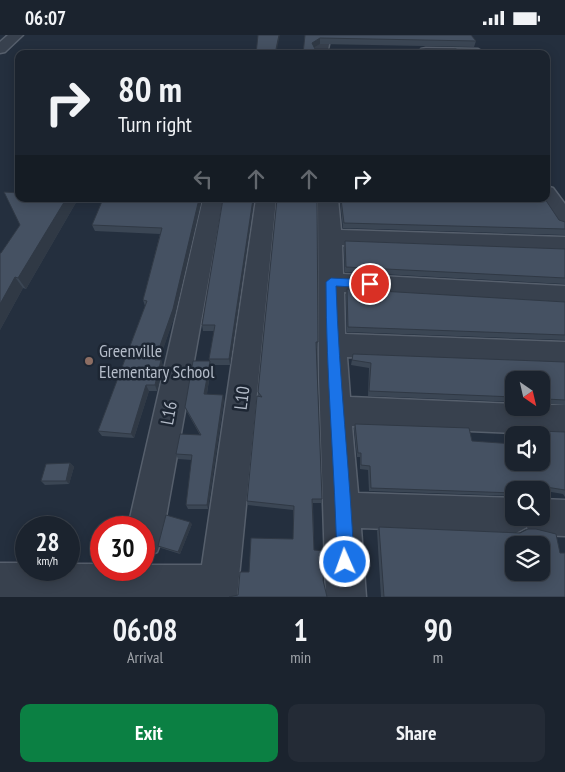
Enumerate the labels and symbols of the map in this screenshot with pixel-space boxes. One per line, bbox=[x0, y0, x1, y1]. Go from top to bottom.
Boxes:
pin bbox=[349, 263, 391, 305]
place label: Greenville Elementary School bbox=[99, 339, 215, 383]
marker: Greenville Elementary School bbox=[83, 355, 95, 367]
north arrow bbox=[505, 371, 550, 416]
street label: L10 bbox=[229, 385, 254, 411]
street label: L16 bbox=[155, 399, 182, 427]
speed limit sign: 30 bbox=[90, 516, 155, 581]
position arrow bbox=[318, 535, 370, 587]

